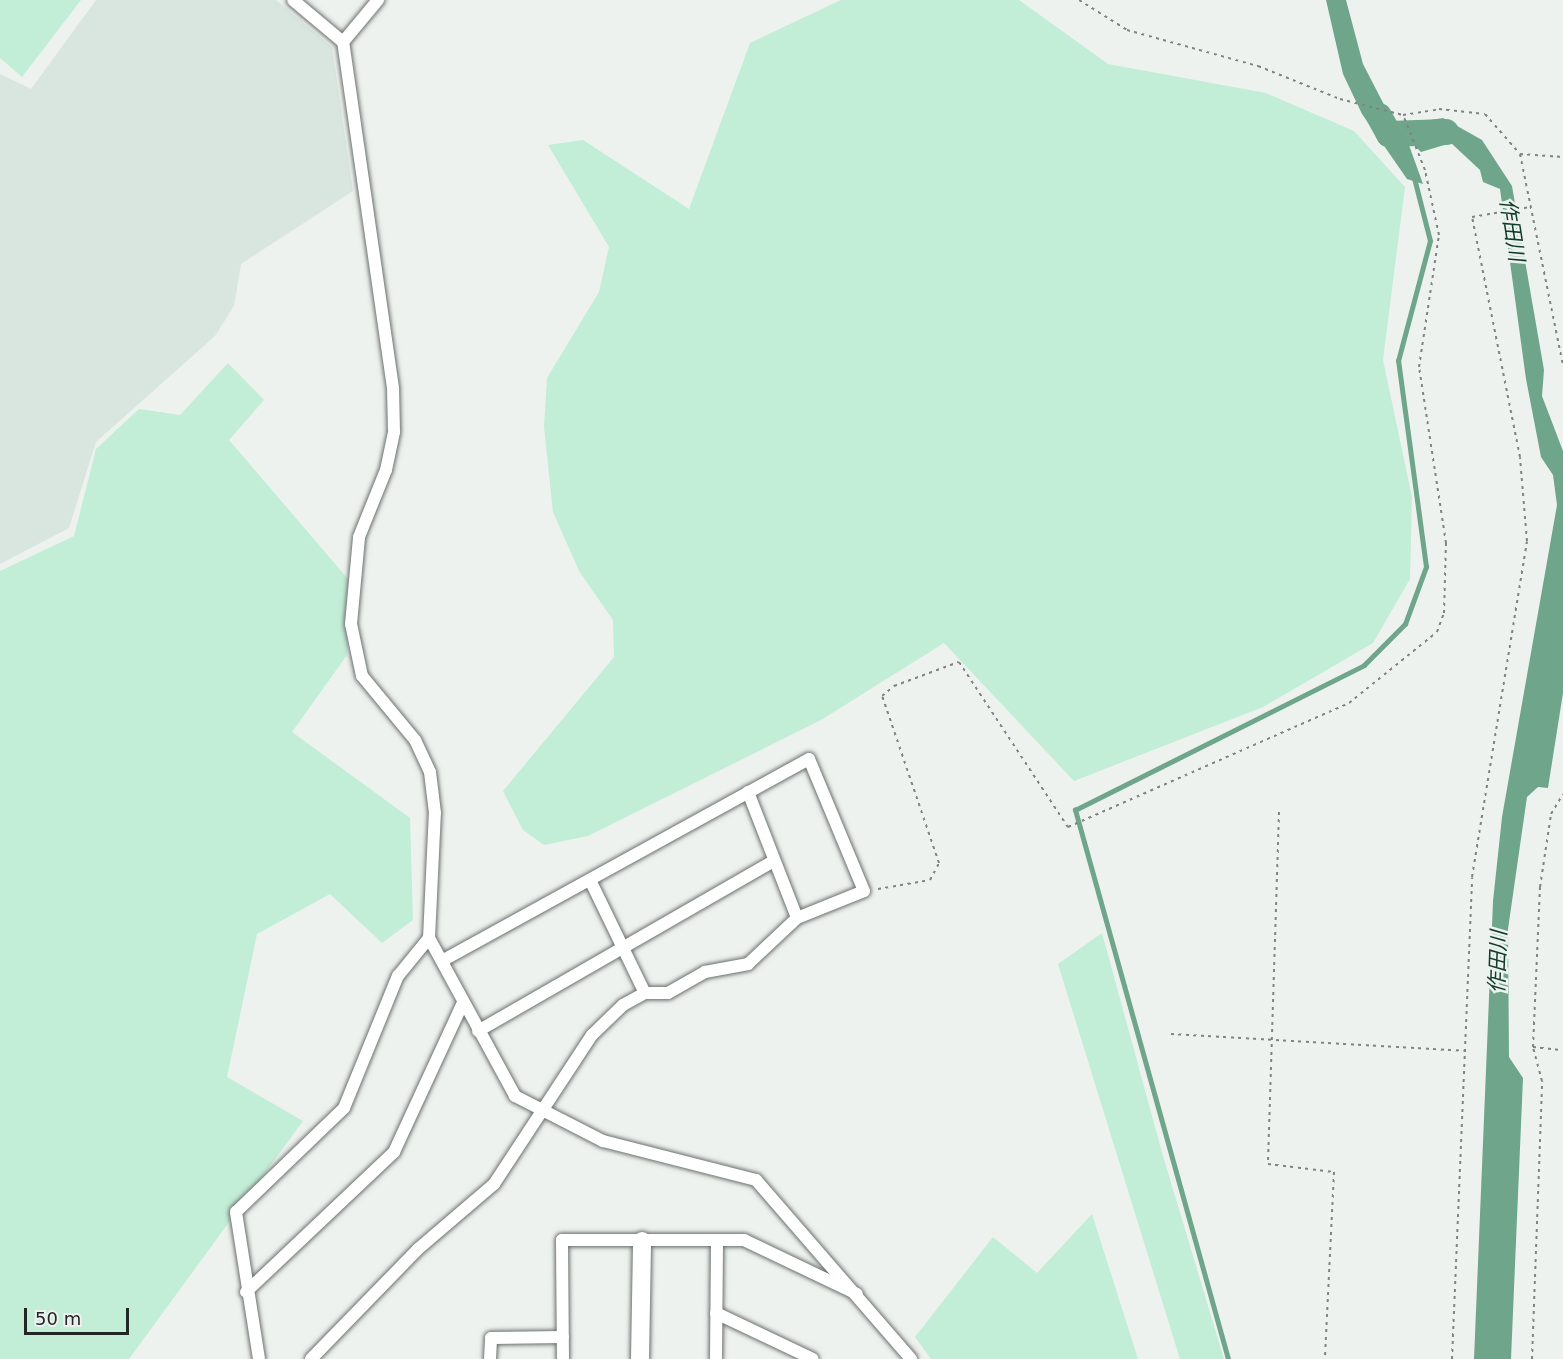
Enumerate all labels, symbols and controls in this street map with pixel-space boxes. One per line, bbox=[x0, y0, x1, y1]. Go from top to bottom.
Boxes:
water label: 作田川 bbox=[1495, 197, 1529, 263]
water label: 作田川 bbox=[1484, 930, 1512, 994]
scale bar bbox=[27, 1296, 132, 1334]
text: 50 m bbox=[35, 1308, 81, 1329]

